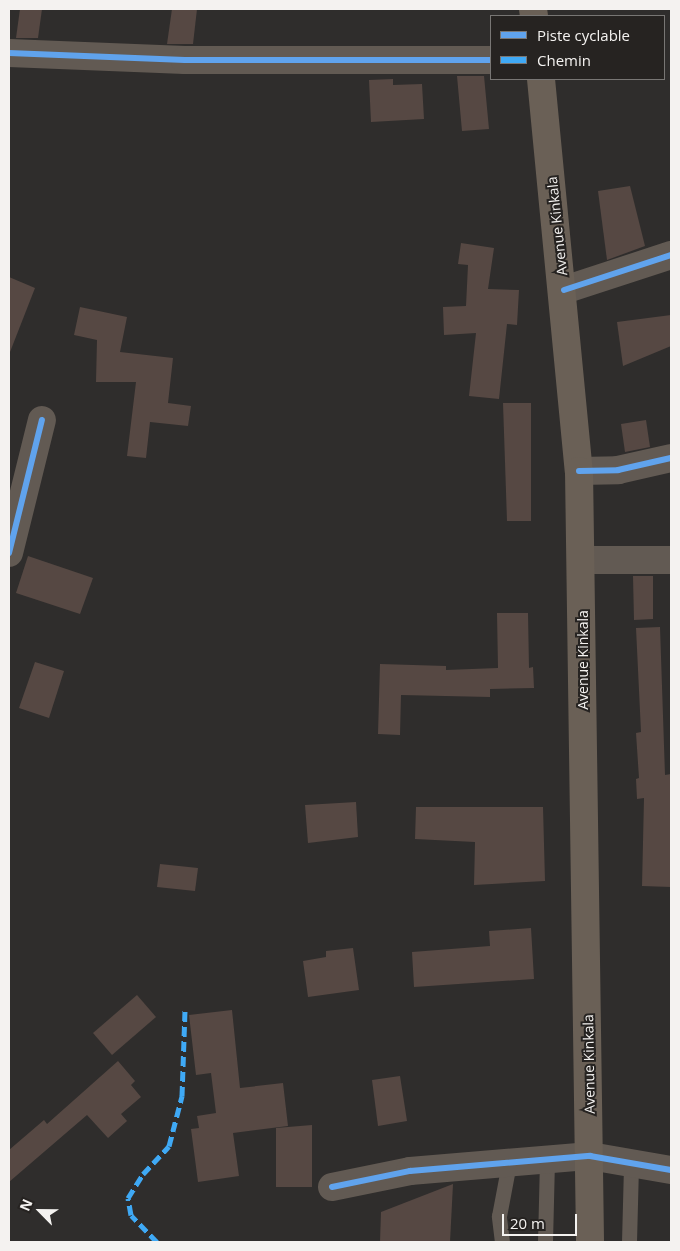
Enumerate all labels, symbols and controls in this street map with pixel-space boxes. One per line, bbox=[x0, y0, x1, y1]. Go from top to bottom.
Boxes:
legend bbox=[490, 15, 665, 80]
text: Piste cyclable bbox=[537, 25, 630, 45]
text: Chemin bbox=[537, 50, 591, 70]
street label: Avenue Kinkala bbox=[543, 176, 571, 276]
street label: Avenue Kinkala bbox=[575, 610, 591, 710]
street label: Avenue Kinkala bbox=[580, 1014, 598, 1114]
north arrow bbox=[15, 1186, 65, 1236]
text: N bbox=[15, 1196, 37, 1214]
scale bar bbox=[505, 1204, 580, 1236]
text: 20 m bbox=[510, 1213, 545, 1233]

